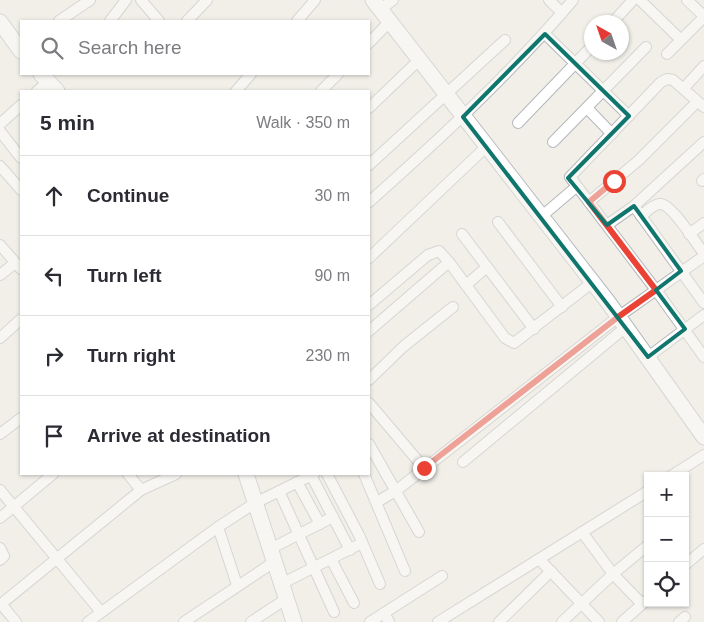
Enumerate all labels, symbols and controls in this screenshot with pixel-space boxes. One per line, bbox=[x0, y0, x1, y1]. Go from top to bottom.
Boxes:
north arrow bbox=[584, 15, 629, 60]
search box bbox=[20, 20, 370, 75]
icon: search bbox=[38, 34, 66, 62]
text: Search here bbox=[78, 37, 182, 58]
text: 5 min bbox=[40, 111, 95, 134]
text: Walk · 350 m bbox=[256, 114, 350, 131]
route start bbox=[603, 170, 626, 193]
icon: ahead bbox=[40, 182, 68, 210]
text: Continue bbox=[87, 185, 169, 206]
text: 30 m bbox=[314, 187, 350, 204]
icon: left bbox=[40, 262, 68, 290]
text: Turn left bbox=[87, 265, 162, 286]
text: 90 m bbox=[314, 267, 350, 284]
icon: right bbox=[40, 342, 68, 370]
text: Turn right bbox=[87, 345, 175, 366]
text: 230 m bbox=[306, 347, 350, 364]
icon: arrive bbox=[40, 422, 68, 450]
text: Arrive at destination bbox=[87, 425, 271, 446]
route end bbox=[413, 457, 436, 480]
map controls bbox=[644, 472, 689, 607]
button: + bbox=[644, 472, 689, 517]
button: − bbox=[644, 517, 689, 562]
button: locate bbox=[644, 562, 689, 607]

